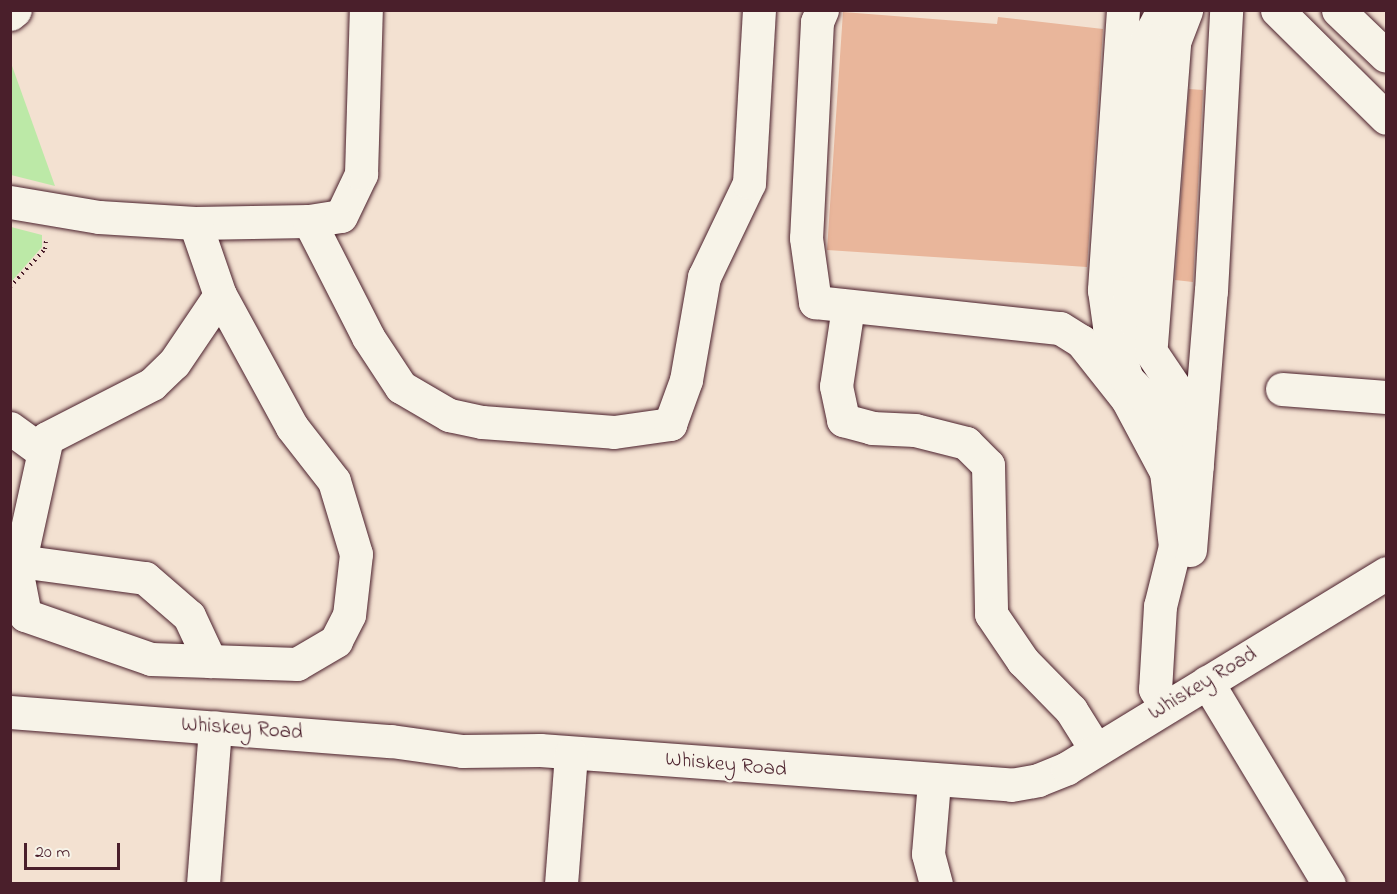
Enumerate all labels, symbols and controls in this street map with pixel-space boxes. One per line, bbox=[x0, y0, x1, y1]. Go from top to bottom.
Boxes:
street label: Whiskey Road bbox=[1144, 642, 1262, 726]
street label: Whiskey Road bbox=[180, 712, 304, 746]
street label: Whiskey Road bbox=[664, 747, 788, 783]
scale bar bbox=[27, 831, 123, 869]
text: 20 m bbox=[35, 840, 70, 866]

